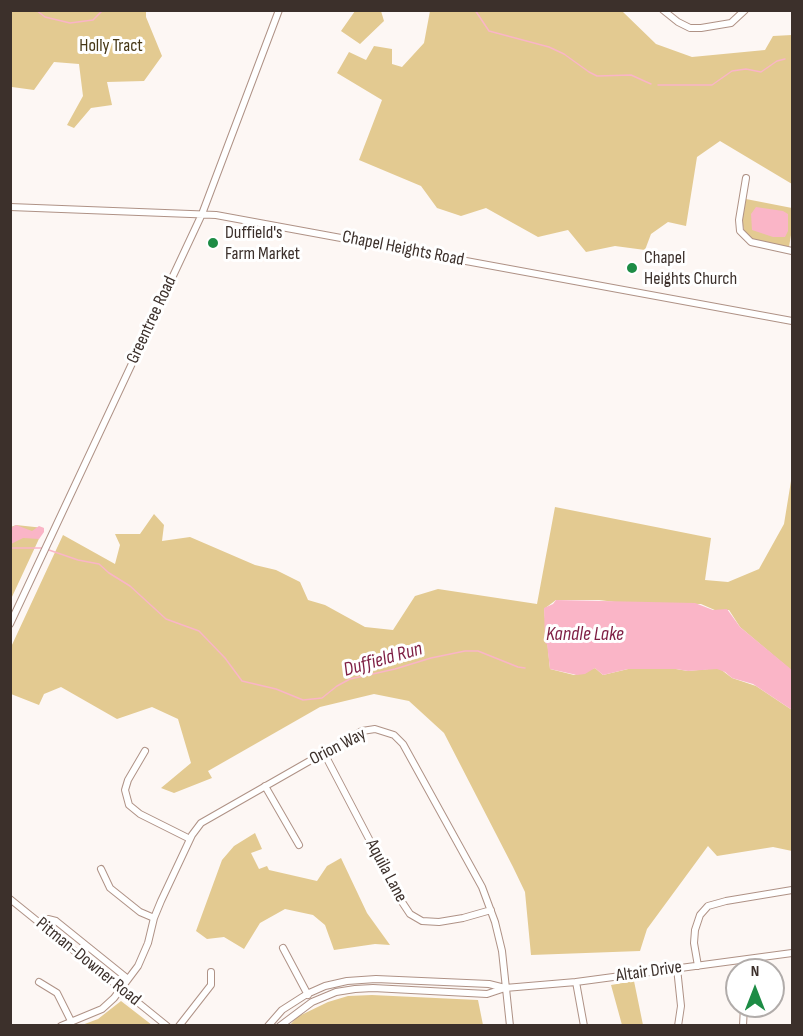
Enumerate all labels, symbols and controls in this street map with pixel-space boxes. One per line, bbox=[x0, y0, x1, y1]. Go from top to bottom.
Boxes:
park label: Holly Tract bbox=[79, 35, 143, 57]
place label: Duffield's Farm Market bbox=[225, 222, 300, 264]
street label: Chapel Heights Road bbox=[340, 227, 466, 271]
marker: Duffield's Farm Market bbox=[206, 236, 220, 250]
place label: Chapel Heights Church bbox=[644, 247, 737, 290]
marker: Chapel Heights Church bbox=[625, 261, 639, 275]
street label: Greentree Road bbox=[122, 273, 182, 367]
water label: Kandle Lake bbox=[546, 623, 624, 647]
water label: Duffield Run bbox=[341, 637, 425, 683]
street label: Orion Way bbox=[306, 724, 370, 770]
street label: Aquila Lane bbox=[361, 836, 411, 906]
street label: Pitman-Downer Road bbox=[31, 913, 145, 1011]
street label: Altair Drive bbox=[615, 957, 683, 987]
north arrow bbox=[725, 958, 785, 1018]
text: N bbox=[751, 962, 759, 981]

